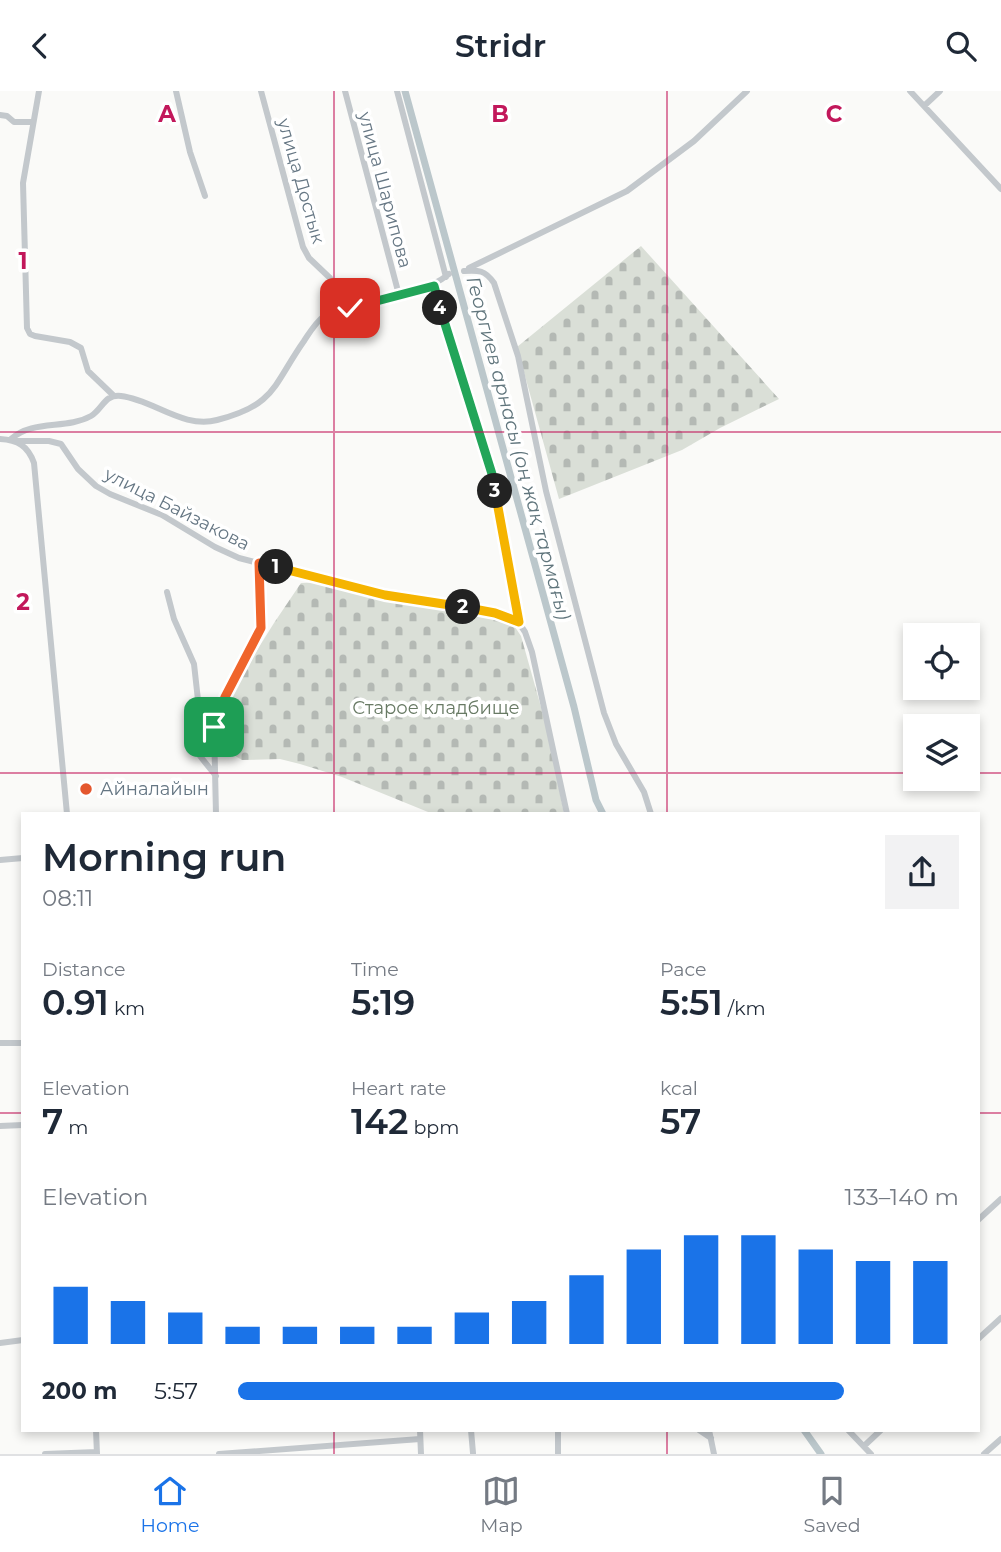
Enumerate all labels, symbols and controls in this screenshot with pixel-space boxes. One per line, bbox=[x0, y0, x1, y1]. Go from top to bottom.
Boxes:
text: Stridr bbox=[455, 26, 546, 65]
icon: back bbox=[21, 27, 59, 65]
icon: search bbox=[942, 27, 980, 65]
text: A bbox=[157, 100, 176, 128]
text: B bbox=[491, 100, 509, 128]
text: C bbox=[826, 100, 843, 128]
street label: улица Шарипова bbox=[353, 108, 416, 271]
street label: улица Достык bbox=[272, 115, 330, 247]
text: 1 bbox=[18, 247, 28, 275]
water label: Георгиев арнасы (оң жақ тармағы) bbox=[462, 274, 576, 622]
pin bbox=[320, 278, 380, 338]
icon: check bbox=[331, 289, 369, 327]
pin: 4 bbox=[422, 291, 458, 325]
text: 4 bbox=[433, 296, 446, 319]
street label: улица Байзакова bbox=[100, 462, 253, 555]
pin: 3 bbox=[477, 473, 512, 509]
text: 3 bbox=[489, 479, 500, 502]
pin: 1 bbox=[258, 549, 294, 585]
text: 1 bbox=[272, 555, 279, 578]
text: 2 bbox=[16, 588, 30, 616]
pin: 2 bbox=[446, 589, 480, 625]
text: 2 bbox=[457, 595, 468, 618]
map controls bbox=[903, 623, 980, 791]
button: locate bbox=[903, 623, 980, 700]
pin bbox=[184, 697, 244, 757]
park label: Старое кладбище bbox=[352, 697, 520, 719]
icon: arrive bbox=[195, 708, 233, 746]
button: layers bbox=[903, 714, 980, 791]
place label: Айналайын bbox=[100, 778, 209, 800]
marker: Айналайын bbox=[78, 781, 94, 797]
text: Morning run bbox=[42, 834, 286, 881]
button: share bbox=[885, 835, 959, 909]
text: 08:11 bbox=[42, 884, 93, 912]
text: Distance bbox=[42, 958, 125, 981]
text: Time bbox=[351, 958, 399, 981]
text: Pace bbox=[660, 958, 707, 981]
text: 0.91 bbox=[42, 981, 109, 1024]
text: 5:19 bbox=[351, 981, 415, 1024]
text: 5:51 bbox=[660, 981, 723, 1024]
text: km bbox=[109, 997, 145, 1020]
text: /km bbox=[723, 997, 766, 1020]
text: Elevation bbox=[42, 1077, 130, 1100]
text: Heart rate bbox=[351, 1077, 446, 1100]
text: kcal bbox=[660, 1077, 698, 1100]
text: 7 bbox=[42, 1100, 63, 1143]
text: 142 bbox=[351, 1100, 408, 1143]
text: 57 bbox=[660, 1100, 701, 1143]
text: m bbox=[63, 1116, 88, 1139]
text: bpm bbox=[408, 1116, 459, 1139]
text: Elevation bbox=[42, 1183, 148, 1211]
text: 133–140 m bbox=[845, 1183, 959, 1211]
text: 200 m bbox=[42, 1377, 117, 1405]
text: 5:57 bbox=[154, 1377, 198, 1405]
tab: Home bbox=[140, 1472, 199, 1537]
tab: Map bbox=[480, 1472, 523, 1537]
tab: Saved bbox=[803, 1472, 861, 1537]

